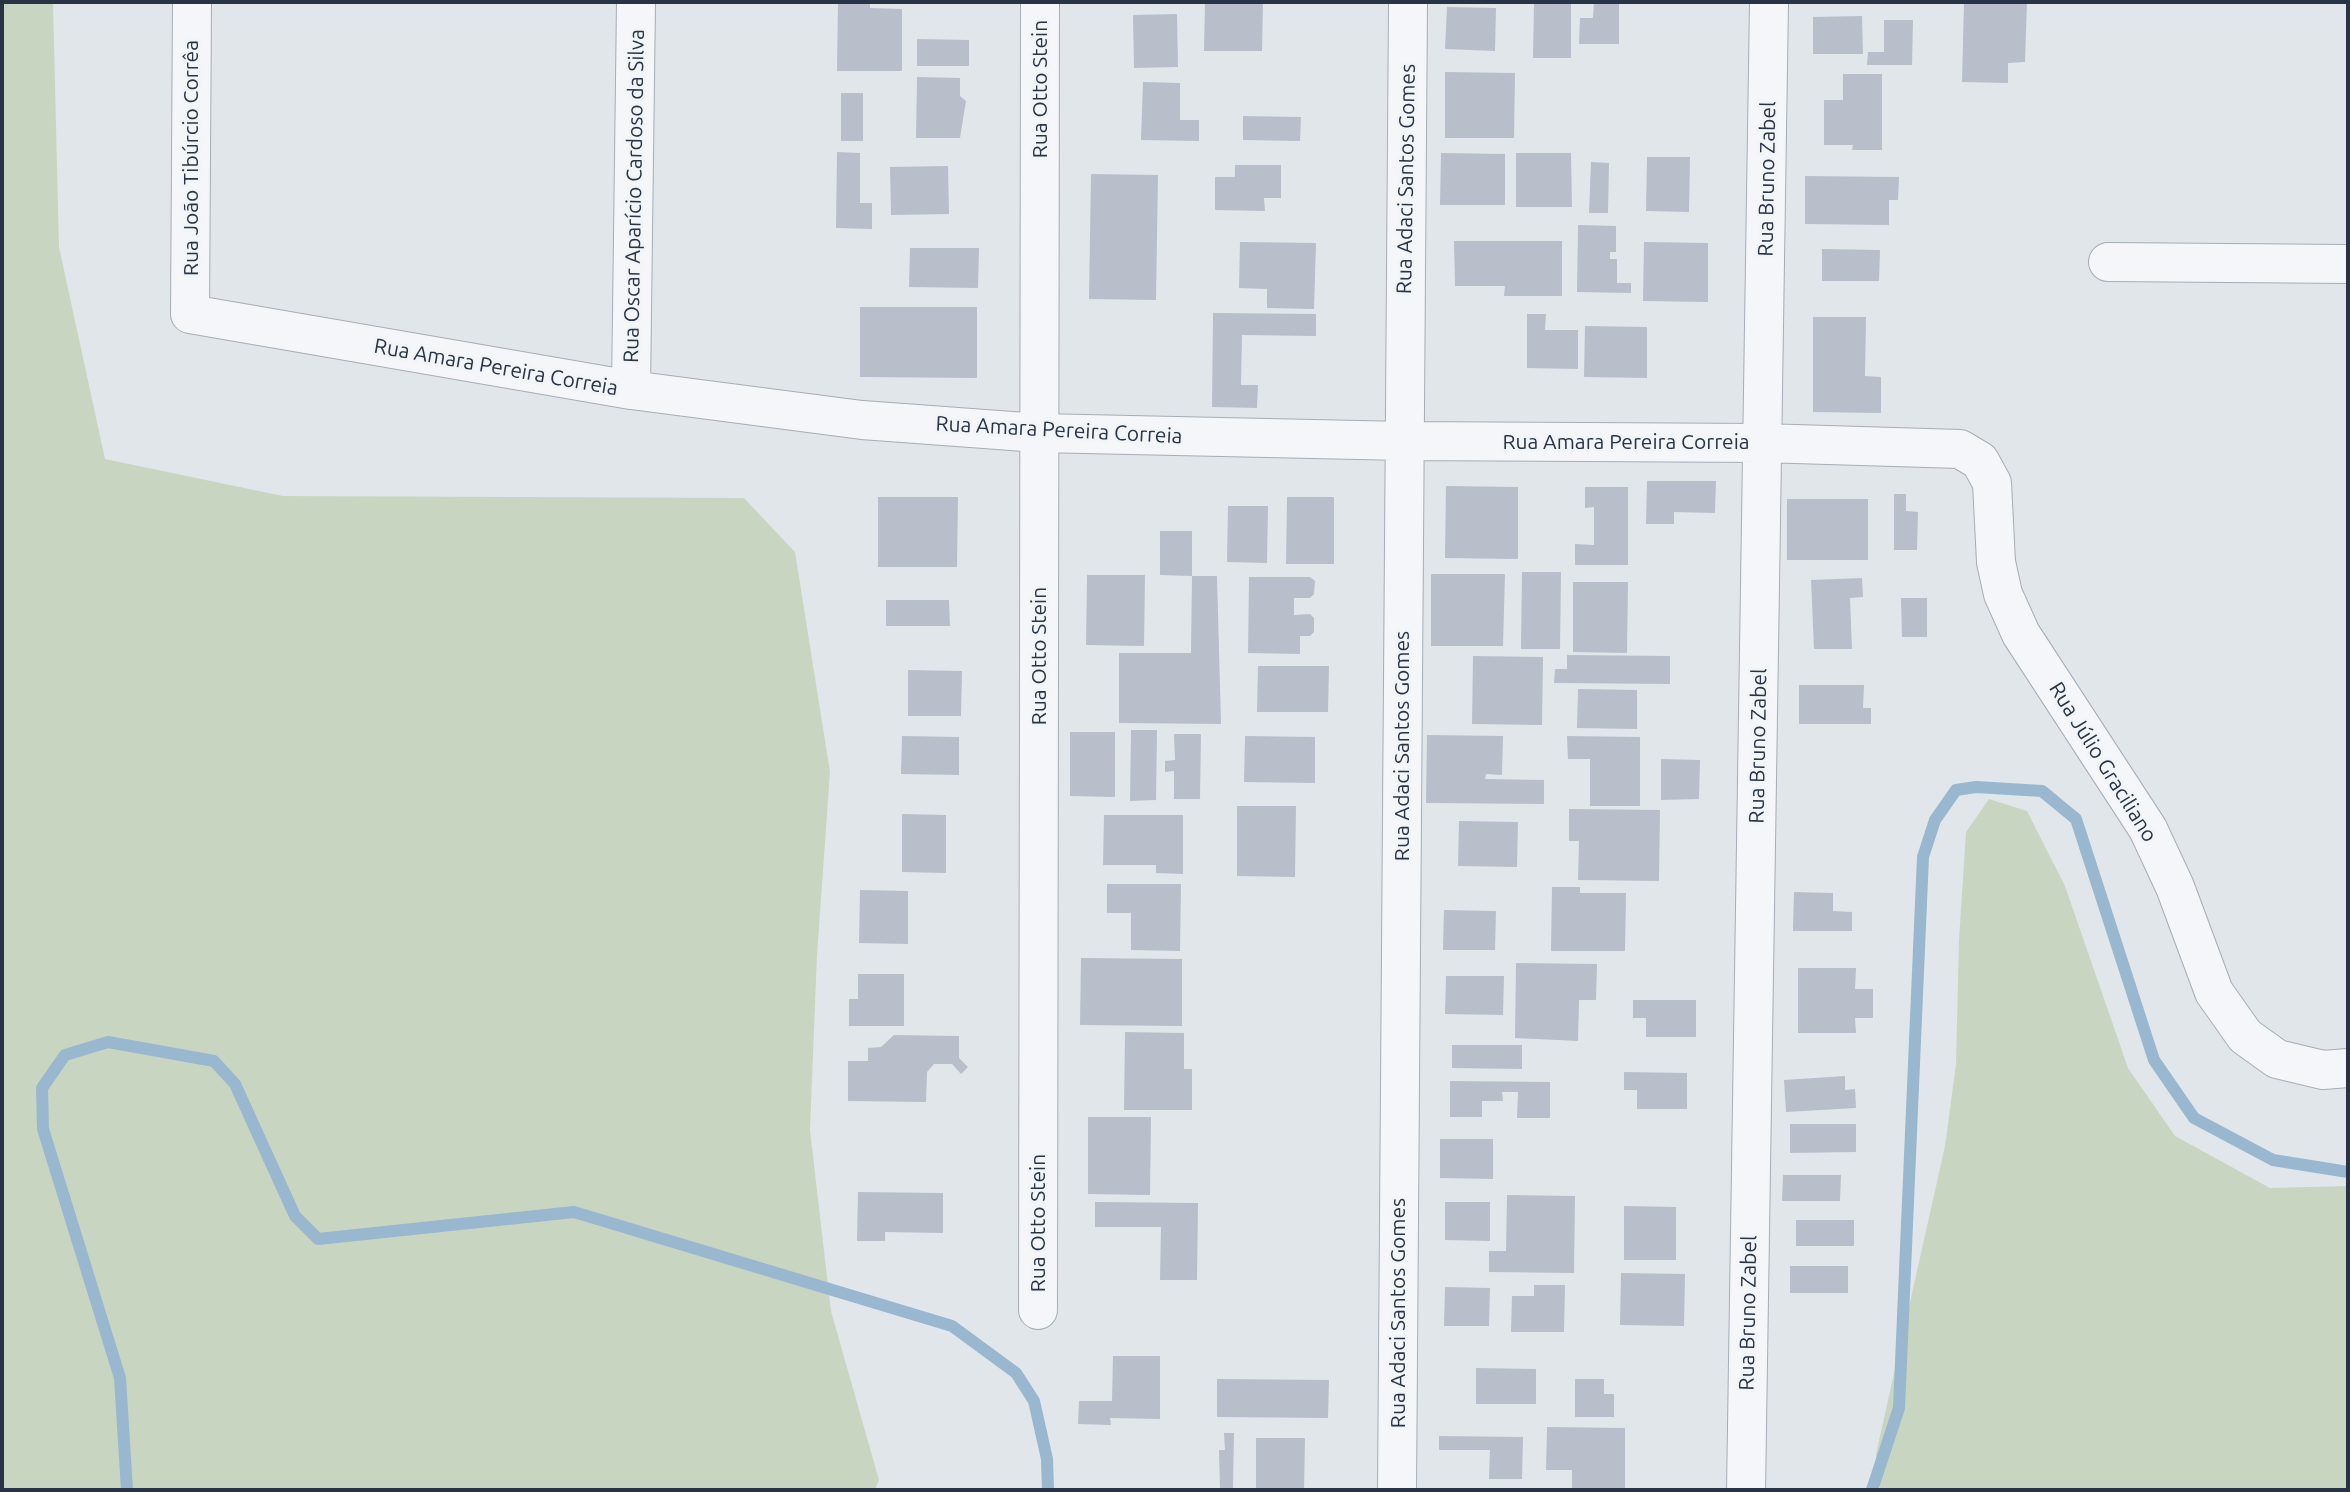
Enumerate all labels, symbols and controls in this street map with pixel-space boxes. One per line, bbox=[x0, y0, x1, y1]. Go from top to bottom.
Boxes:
street label: Rua Otto Stein bbox=[1027, 20, 1053, 158]
street label: Rua Oscar Aparício Cardoso da Silva bbox=[618, 29, 650, 363]
street label: Rua João Tibúrcio Corrêa bbox=[178, 40, 204, 276]
street label: Rua Adaci Santos Gomes bbox=[1391, 64, 1421, 294]
street label: Rua Bruno Zabel bbox=[1753, 101, 1781, 257]
street label: Rua Amara Pereira Correia bbox=[372, 333, 620, 401]
street label: Rua Amara Pereira Correia bbox=[935, 411, 1183, 449]
street label: Rua Amara Pereira Correia bbox=[1502, 429, 1750, 455]
street label: Rua Otto Stein bbox=[1026, 587, 1052, 725]
street label: Rua Adaci Santos Gomes bbox=[1389, 631, 1415, 861]
street label: Rua Bruno Zabel bbox=[1744, 668, 1772, 824]
street label: Rua Júlio Graciliano bbox=[2044, 677, 2162, 847]
street label: Rua Otto Stein bbox=[1025, 1154, 1051, 1292]
street label: Rua Adaci Santos Gomes bbox=[1385, 1198, 1411, 1428]
street label: Rua Bruno Zabel bbox=[1734, 1235, 1762, 1391]

